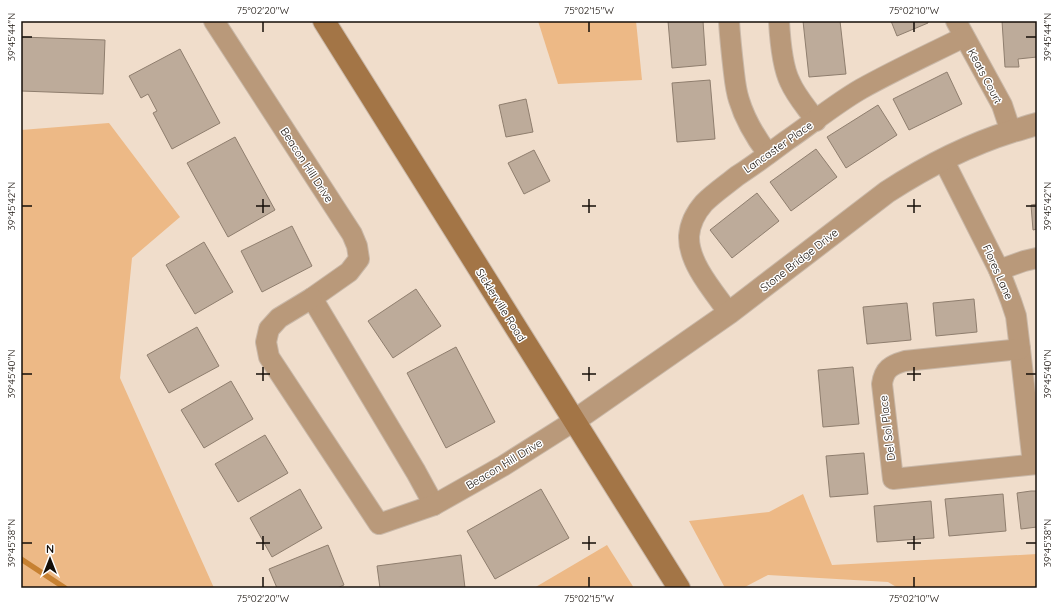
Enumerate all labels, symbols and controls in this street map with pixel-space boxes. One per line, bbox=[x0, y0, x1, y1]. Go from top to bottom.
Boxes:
text: 75°02'20"W bbox=[237, 4, 289, 17]
text: 75°02'15"W bbox=[564, 4, 614, 17]
text: 75°02'10"W bbox=[889, 4, 940, 17]
text: 39°45'44"N bbox=[5, 13, 18, 61]
text: 39°45'44"N bbox=[1041, 13, 1054, 61]
street label: Keats Court bbox=[965, 46, 1005, 106]
street label: Lancaster Place bbox=[741, 118, 815, 176]
street label: Beacon Hill Drive bbox=[278, 125, 336, 205]
text: 39°45'42"N bbox=[5, 182, 18, 230]
text: 39°45'42"N bbox=[1041, 182, 1054, 230]
street label: Stone Bridge Drive bbox=[757, 225, 841, 295]
street label: Flores Lane bbox=[980, 242, 1016, 302]
street label: Sicklerville Road bbox=[473, 266, 529, 344]
text: 39°45'40"N bbox=[5, 349, 18, 399]
text: 39°45'40"N bbox=[1041, 349, 1054, 399]
street label: Del Sol Place bbox=[876, 395, 898, 461]
street label: Beacon Hill Drive bbox=[463, 436, 545, 492]
text: 39°45'38"N bbox=[5, 519, 18, 567]
text: 39°45'38"N bbox=[1041, 519, 1054, 567]
north arrow bbox=[30, 539, 70, 579]
text: N bbox=[46, 542, 54, 556]
text: 75°02'20"W bbox=[237, 592, 289, 605]
text: 75°02'15"W bbox=[564, 592, 614, 605]
text: 75°02'10"W bbox=[889, 592, 940, 605]

